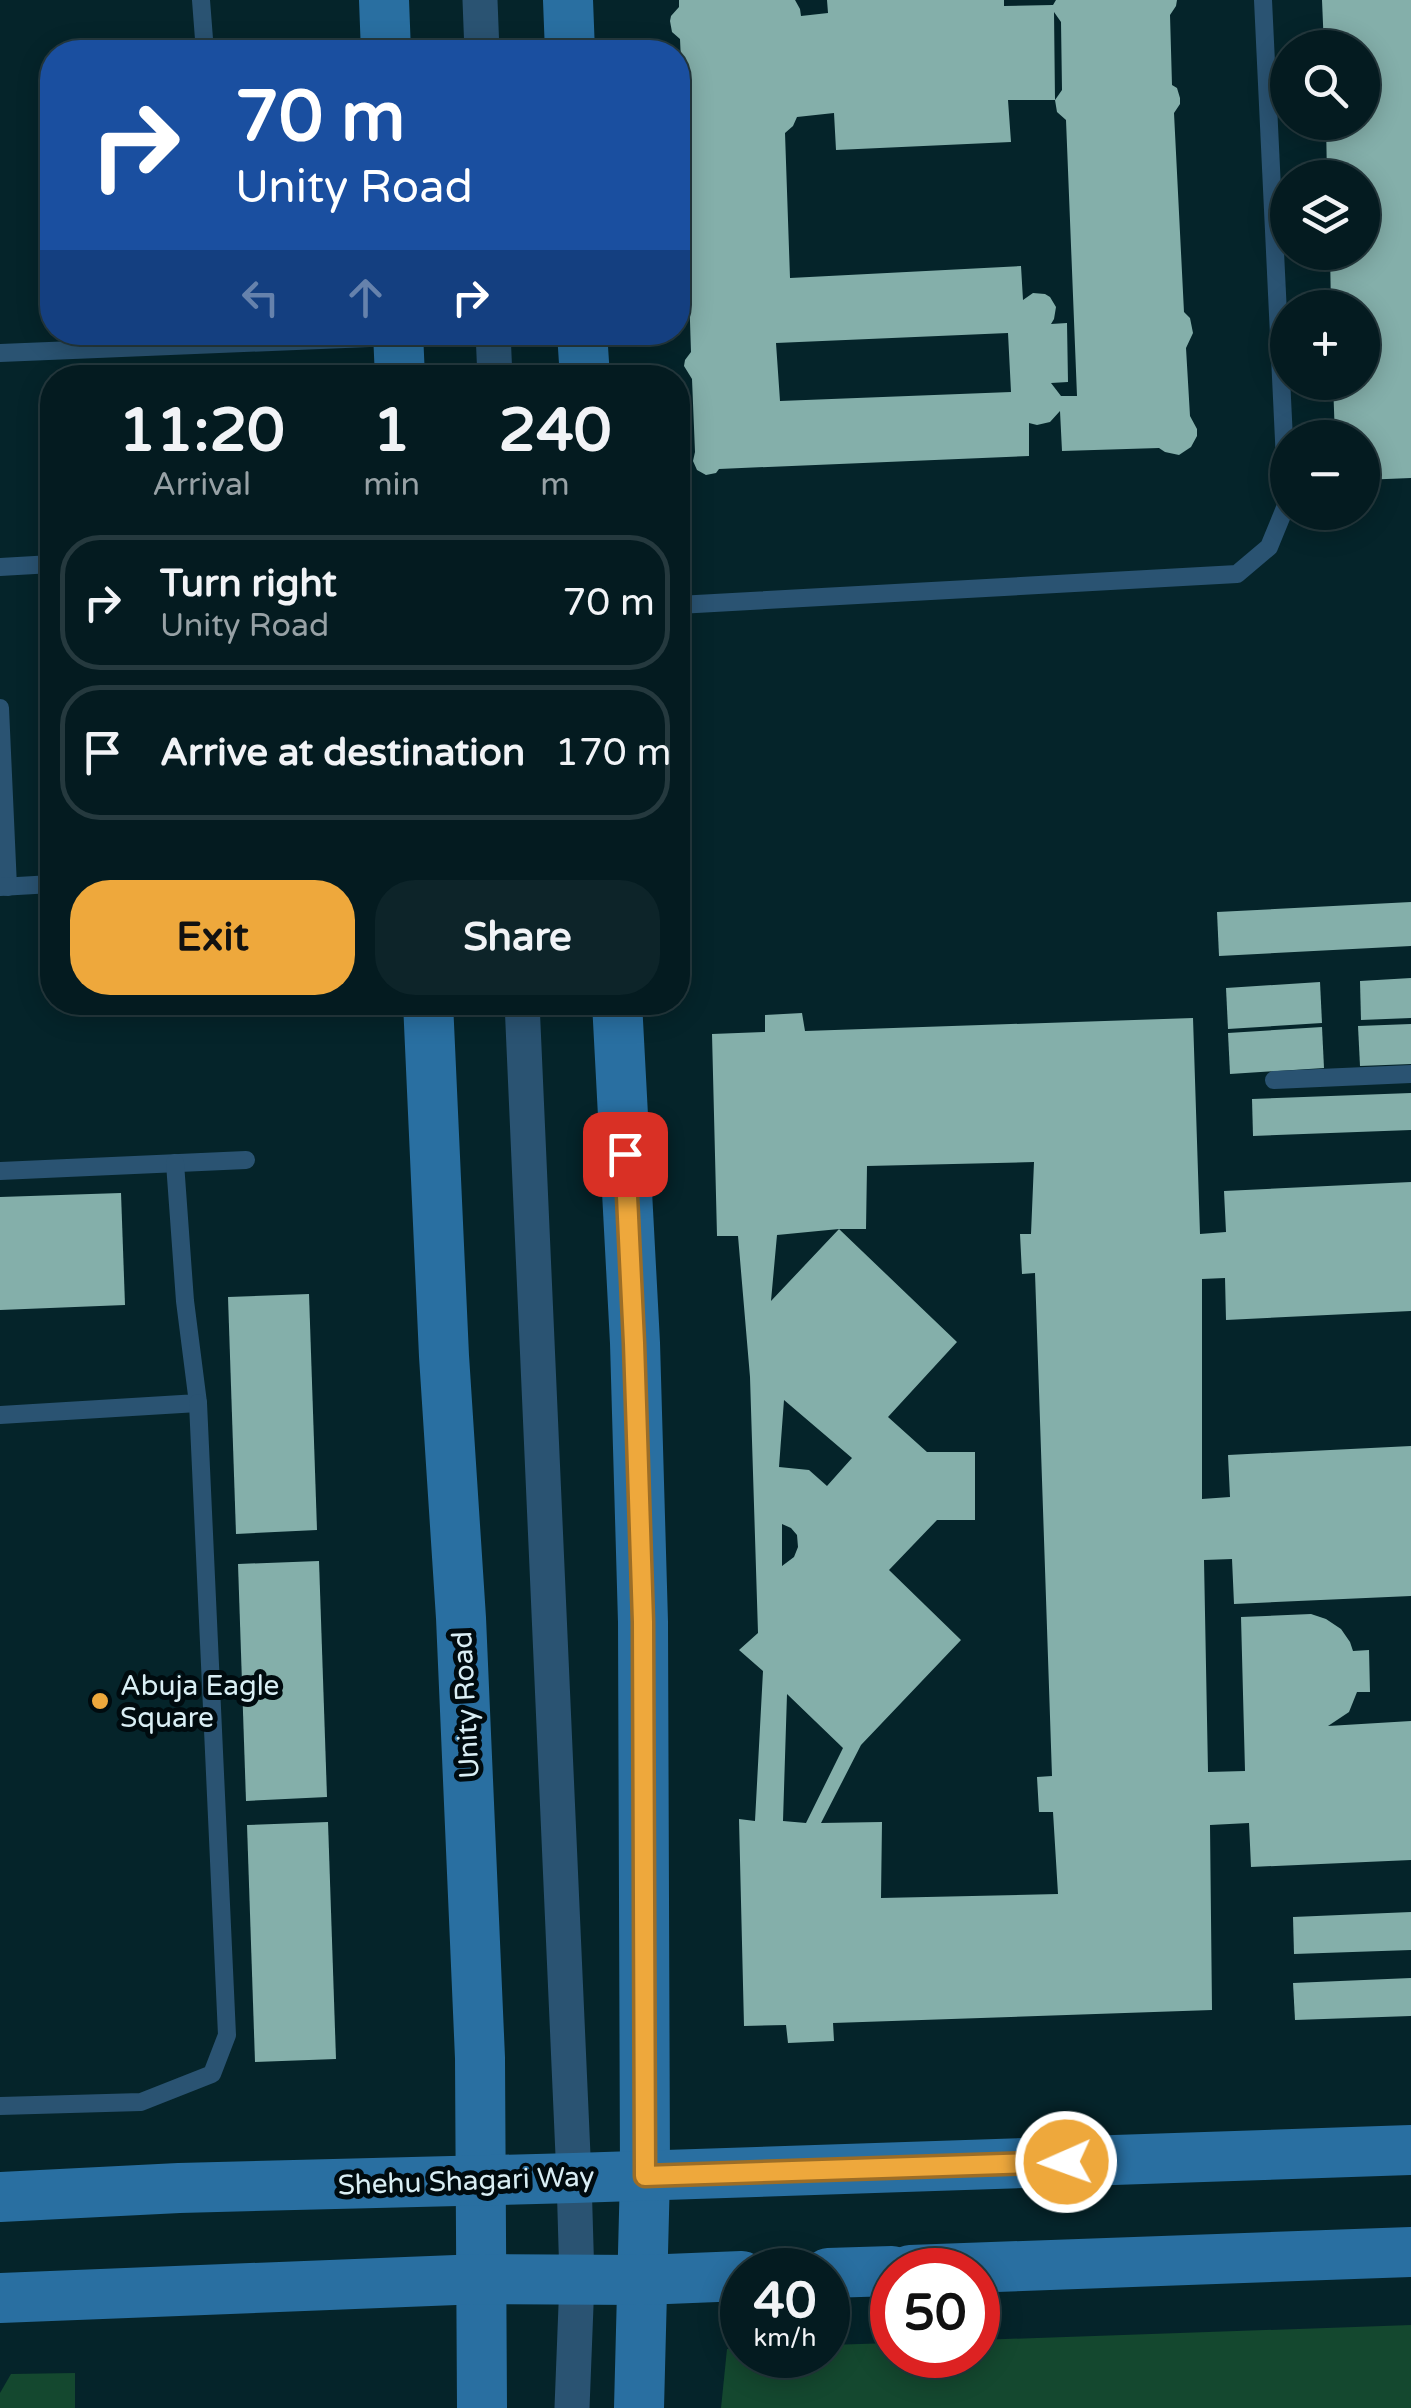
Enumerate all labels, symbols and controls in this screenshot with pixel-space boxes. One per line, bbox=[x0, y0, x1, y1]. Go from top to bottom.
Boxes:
map controls bbox=[1270, 30, 1380, 530]
button: search bbox=[1270, 30, 1380, 140]
text: 70 m bbox=[235, 76, 405, 160]
icon: right bbox=[70, 80, 200, 210]
button: layers bbox=[1270, 160, 1380, 270]
text: Unity Road bbox=[235, 161, 473, 215]
icon: left bbox=[233, 270, 288, 325]
icon: ahead bbox=[338, 270, 393, 325]
icon: right bbox=[443, 270, 498, 325]
button: + bbox=[1270, 290, 1380, 400]
text: 11:20 bbox=[118, 395, 285, 467]
text: 1 bbox=[373, 395, 410, 467]
text: 240 bbox=[498, 395, 612, 467]
button: − bbox=[1270, 420, 1380, 530]
text: Arrival bbox=[152, 466, 251, 504]
text: min bbox=[363, 466, 420, 504]
text: m bbox=[540, 466, 570, 504]
text: Turn right bbox=[160, 561, 337, 607]
icon: right bbox=[75, 575, 130, 630]
text: 70 m bbox=[563, 580, 655, 626]
text: Unity Road bbox=[160, 607, 329, 645]
icon: arrive bbox=[75, 725, 130, 780]
text: Arrive at destination bbox=[160, 730, 525, 776]
text: 170 m bbox=[555, 730, 671, 776]
button: Exit bbox=[70, 880, 355, 995]
button: Share bbox=[375, 880, 660, 995]
pin bbox=[583, 1112, 668, 1197]
icon: arrive bbox=[598, 1127, 653, 1182]
street label: Unity Road bbox=[445, 1630, 487, 1780]
place label: Abuja Eagle Square bbox=[120, 1669, 279, 1735]
marker: Abuja Eagle Square bbox=[89, 1690, 111, 1712]
position arrow bbox=[1014, 2110, 1118, 2214]
street label: Shehu Shagari Way bbox=[337, 2160, 595, 2202]
speed limit sign: 50 bbox=[870, 2248, 1000, 2378]
text: 40 bbox=[754, 2271, 816, 2331]
text: km/h bbox=[754, 2323, 816, 2353]

